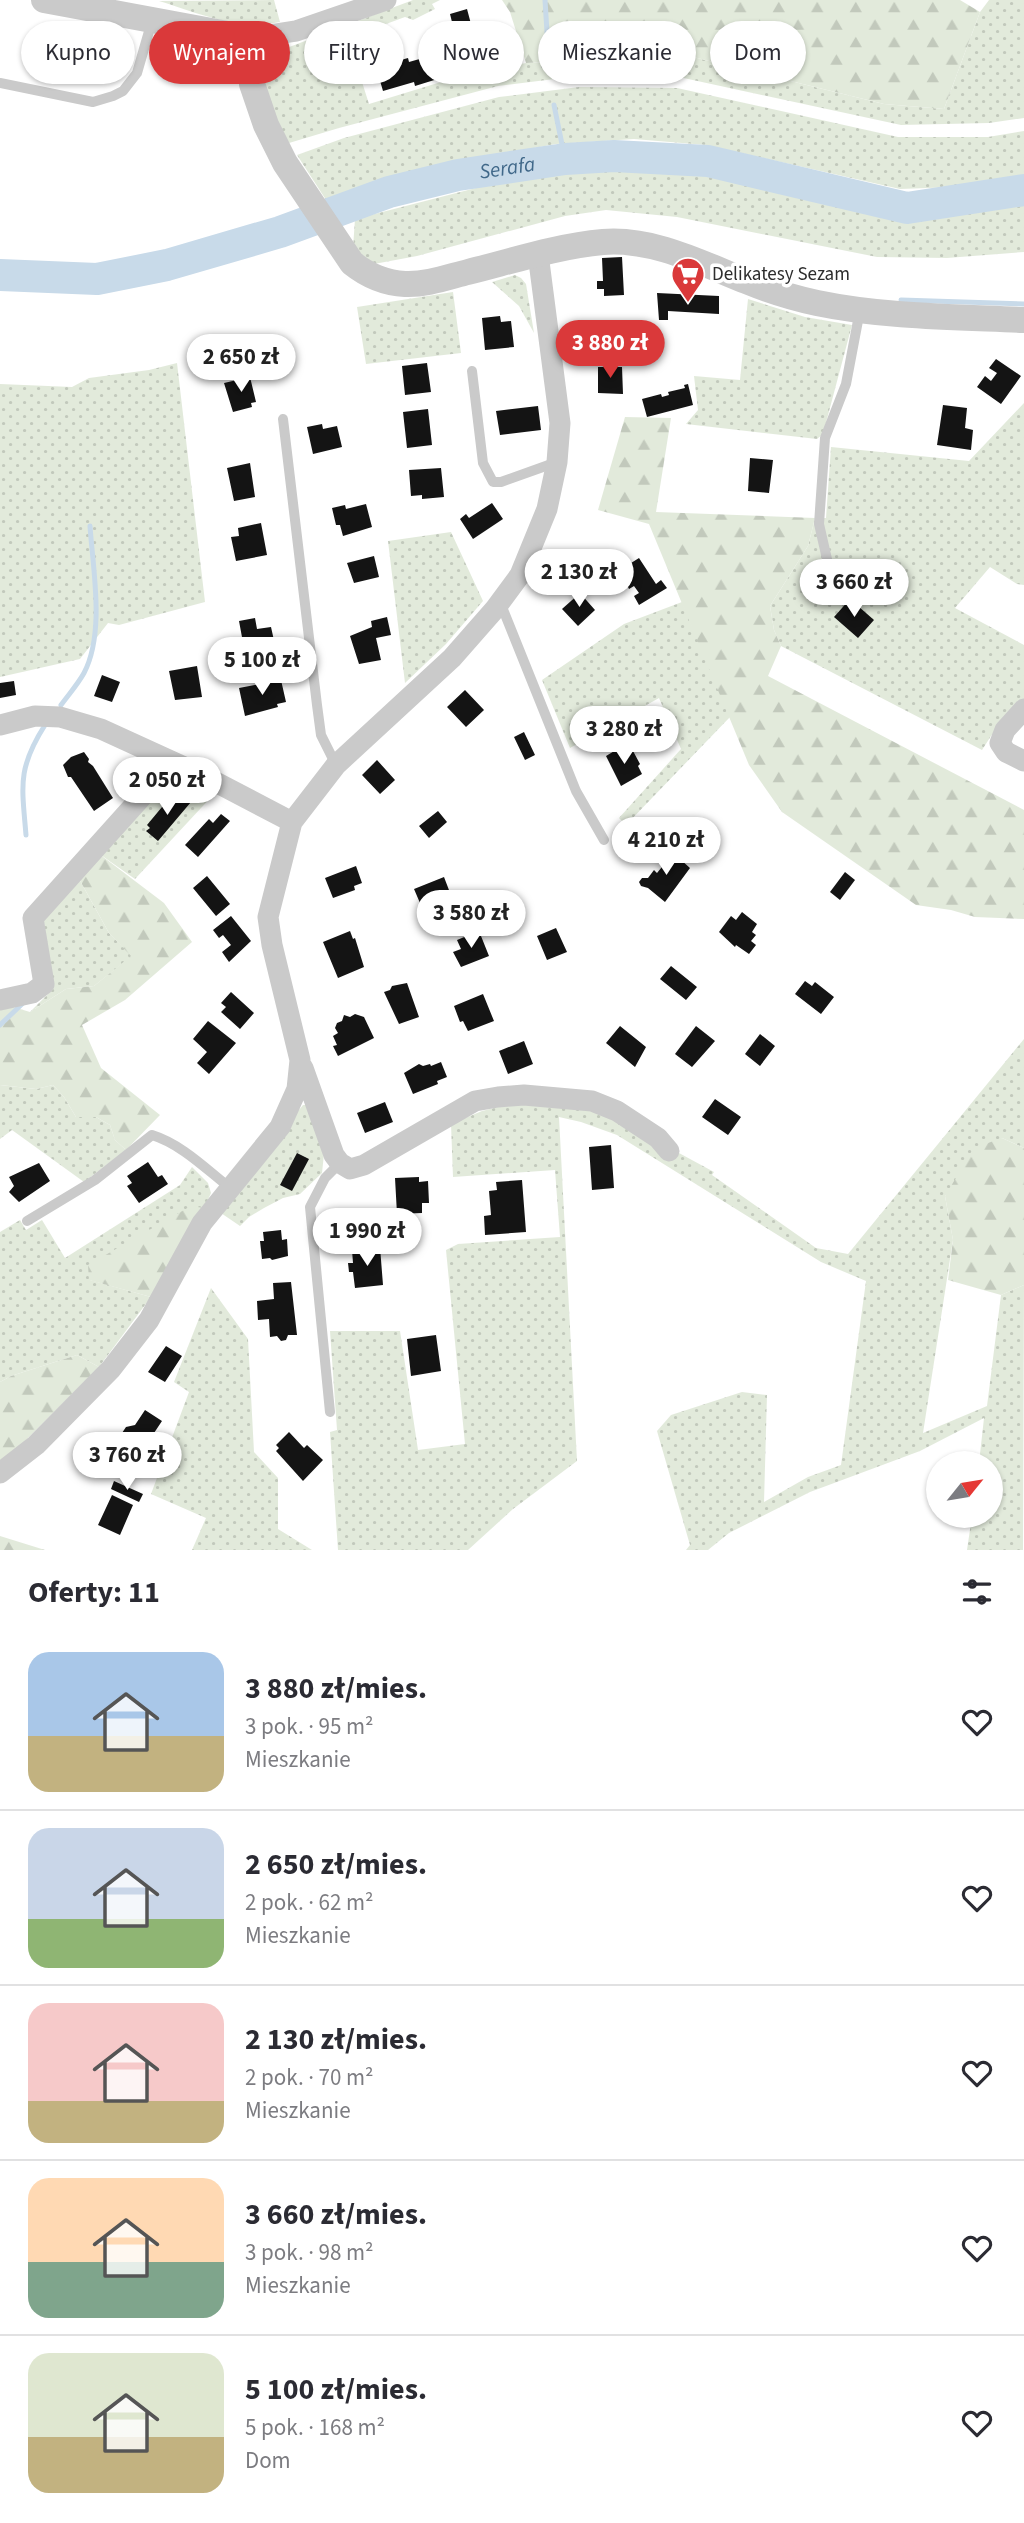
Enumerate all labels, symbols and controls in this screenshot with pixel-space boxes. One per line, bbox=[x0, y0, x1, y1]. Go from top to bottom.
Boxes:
chip: Kupno bbox=[21, 21, 135, 84]
chip: Wynajem bbox=[149, 21, 290, 84]
chip: Filtry bbox=[304, 21, 404, 84]
chip: Nowe bbox=[418, 21, 524, 84]
chip: Mieszkanie bbox=[538, 21, 696, 84]
chip: Dom bbox=[710, 21, 806, 84]
water label: Serafa bbox=[477, 149, 537, 187]
supermarket icon: Delikatesy Sezam bbox=[669, 255, 707, 304]
place label: Delikatesy Sezam bbox=[712, 261, 850, 288]
pin: 3 880 zł bbox=[538, 320, 682, 380]
text: 3 880 zł bbox=[572, 326, 648, 359]
pin: 2 650 zł bbox=[169, 334, 313, 394]
text: 2 650 zł bbox=[203, 340, 279, 373]
pin: 2 130 zł bbox=[507, 550, 651, 609]
text: 2 130 zł bbox=[541, 555, 617, 588]
pin: 3 660 zł bbox=[782, 560, 926, 619]
text: 3 660 zł bbox=[816, 565, 892, 598]
pin: 5 100 zł bbox=[190, 638, 334, 697]
text: 5 100 zł bbox=[224, 643, 300, 676]
pin: 3 280 zł bbox=[552, 706, 696, 766]
text: 3 280 zł bbox=[586, 712, 662, 745]
pin: 2 050 zł bbox=[95, 758, 239, 817]
text: 2 050 zł bbox=[129, 763, 205, 796]
pin: 4 210 zł bbox=[594, 818, 738, 877]
text: 4 210 zł bbox=[628, 823, 704, 856]
pin: 3 580 zł bbox=[399, 890, 543, 950]
text: 3 580 zł bbox=[433, 896, 509, 929]
pin: 1 990 zł bbox=[295, 1208, 439, 1268]
text: 1 990 zł bbox=[329, 1214, 405, 1247]
pin: 3 760 zł bbox=[55, 1432, 199, 1492]
text: 3 760 zł bbox=[89, 1438, 165, 1471]
north arrow bbox=[926, 1451, 1003, 1528]
map controls bbox=[926, 1451, 1003, 1528]
text: Oferty: 11 bbox=[28, 1571, 160, 1614]
icon: filters bbox=[958, 1573, 996, 1611]
text: 3 880 zł/mies. bbox=[245, 1667, 427, 1710]
icon: home bbox=[84, 1680, 168, 1764]
icon: heart bbox=[958, 1703, 996, 1741]
text: 3 pok. · 95 m² bbox=[245, 1710, 374, 1743]
text: Mieszkanie bbox=[245, 1743, 351, 1776]
text: 2 650 zł/mies. bbox=[245, 1843, 427, 1886]
icon: home bbox=[84, 1856, 168, 1940]
icon: heart bbox=[958, 1879, 996, 1917]
text: 2 pok. · 62 m² bbox=[245, 1886, 374, 1919]
text: Mieszkanie bbox=[245, 1919, 351, 1952]
text: 2 130 zł/mies. bbox=[245, 2018, 427, 2061]
icon: home bbox=[84, 2031, 168, 2115]
icon: heart bbox=[958, 2054, 996, 2092]
text: 2 pok. · 70 m² bbox=[245, 2061, 374, 2094]
text: Mieszkanie bbox=[245, 2094, 351, 2127]
text: 3 660 zł/mies. bbox=[245, 2193, 427, 2236]
icon: home bbox=[84, 2206, 168, 2290]
icon: heart bbox=[958, 2229, 996, 2267]
text: 3 pok. · 98 m² bbox=[245, 2236, 374, 2269]
text: Mieszkanie bbox=[245, 2269, 351, 2302]
text: 5 100 zł/mies. bbox=[245, 2368, 427, 2411]
icon: home bbox=[84, 2381, 168, 2465]
icon: heart bbox=[958, 2404, 996, 2442]
text: 5 pok. · 168 m² bbox=[245, 2411, 385, 2444]
text: Dom bbox=[245, 2444, 291, 2477]

